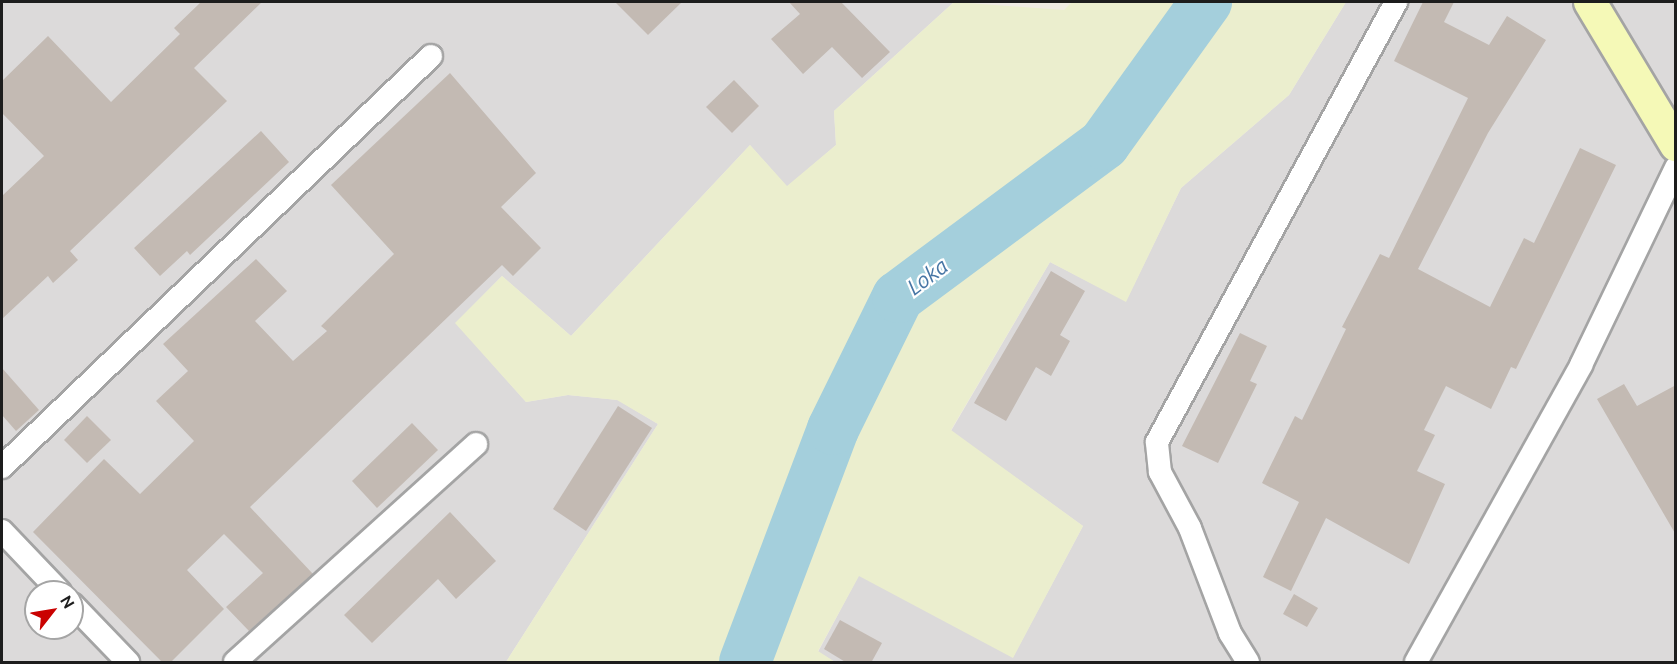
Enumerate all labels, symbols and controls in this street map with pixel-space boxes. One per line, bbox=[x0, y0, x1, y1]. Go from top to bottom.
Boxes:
water label: Loka bbox=[901, 252, 953, 300]
north arrow bbox=[24, 580, 84, 640]
text: N bbox=[57, 592, 79, 612]

